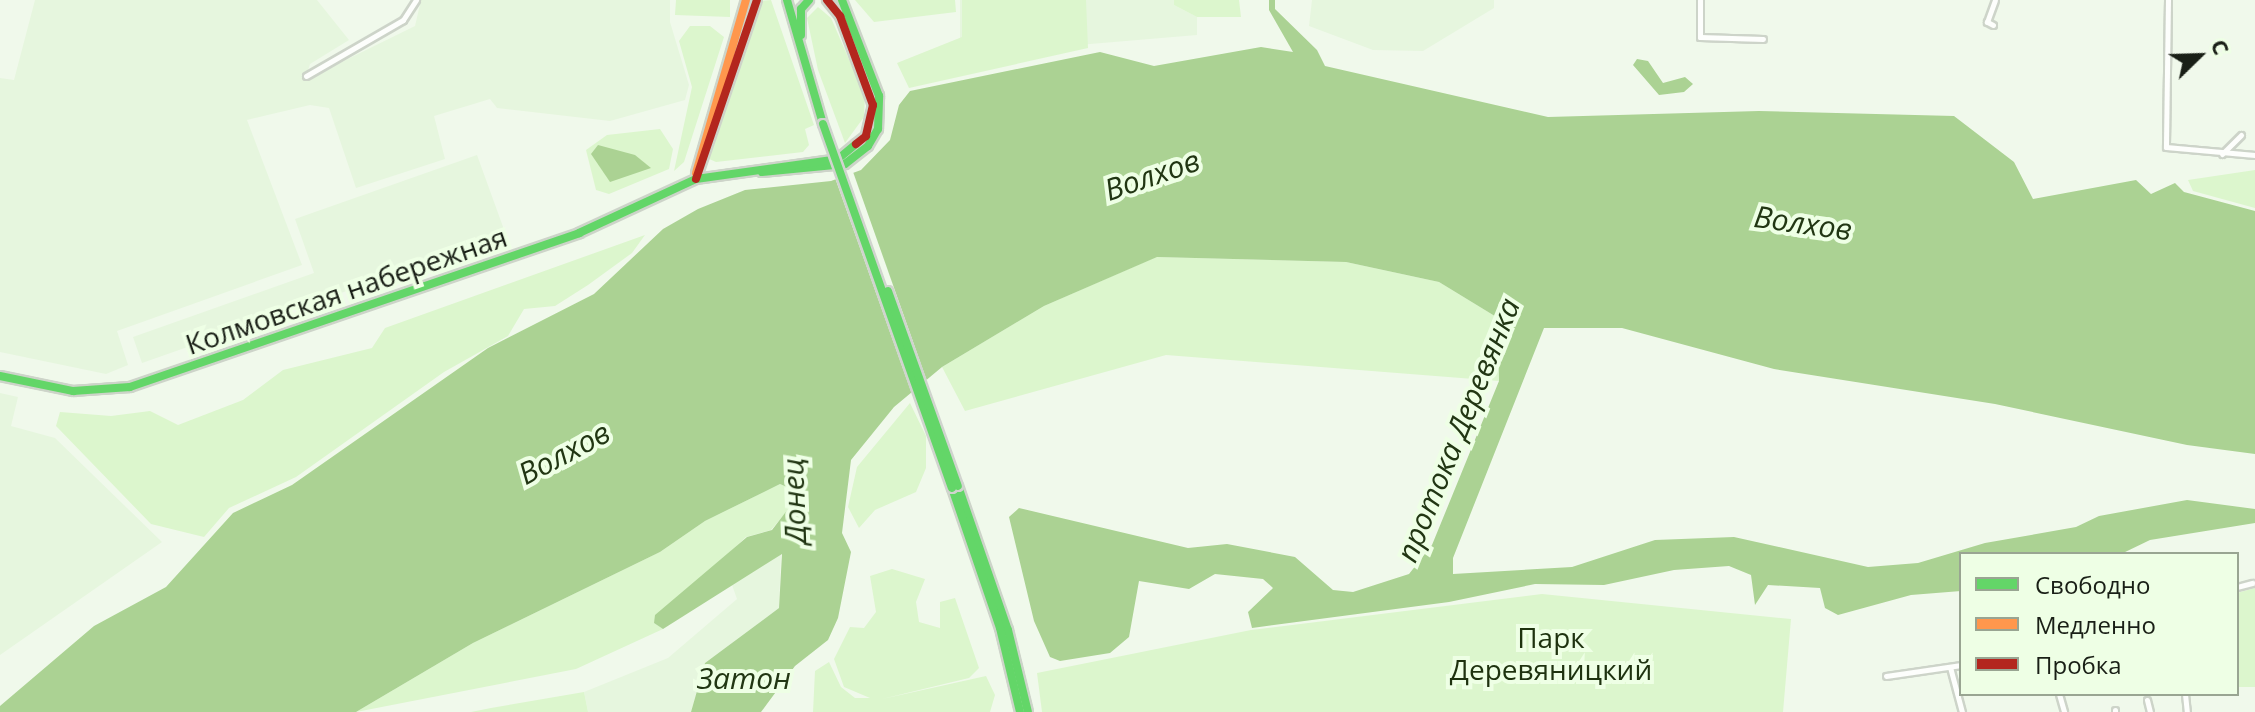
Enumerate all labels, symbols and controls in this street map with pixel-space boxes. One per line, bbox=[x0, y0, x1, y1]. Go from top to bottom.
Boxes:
north arrow bbox=[2159, 16, 2239, 96]
text: С bbox=[2205, 34, 2238, 59]
water label: Волхов bbox=[1100, 142, 1204, 208]
water label: Волхов bbox=[1752, 198, 1854, 248]
street label: Колмовская набережная bbox=[181, 219, 511, 361]
water label: протока Деревянка bbox=[1389, 293, 1527, 567]
water label: Волхов bbox=[512, 414, 616, 492]
water label: Донец bbox=[775, 457, 813, 545]
legend bbox=[1959, 552, 2239, 696]
text: Свободно bbox=[2035, 568, 2150, 601]
text: Медленно bbox=[2035, 608, 2156, 641]
park label: Парк Деревяницкий bbox=[1450, 620, 1652, 686]
text: Пробка bbox=[2035, 648, 2122, 681]
water label: Затон bbox=[697, 660, 791, 696]

